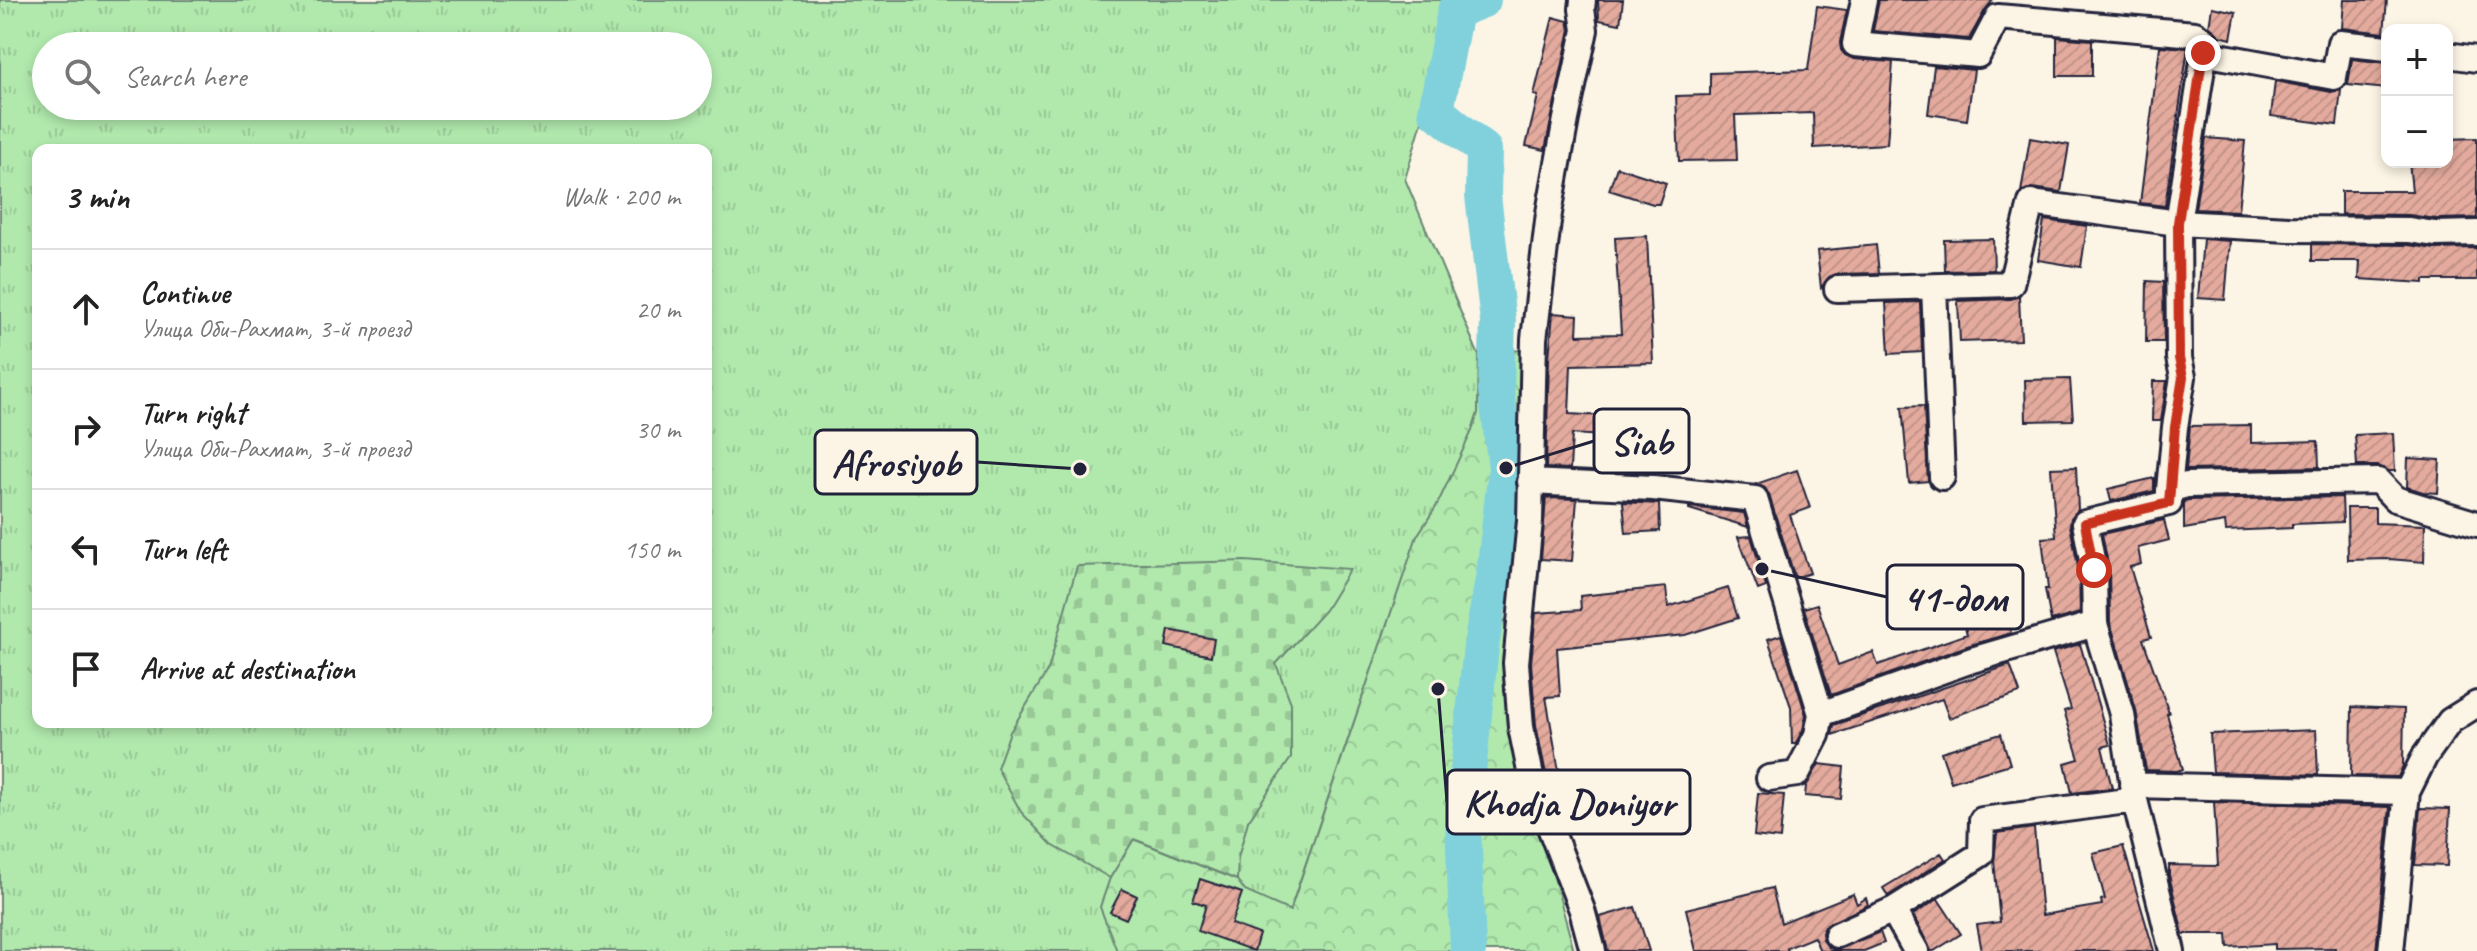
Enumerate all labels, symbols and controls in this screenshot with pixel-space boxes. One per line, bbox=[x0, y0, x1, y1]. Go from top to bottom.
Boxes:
map controls bbox=[2381, 24, 2453, 168]
button: + bbox=[2381, 24, 2453, 96]
search box bbox=[32, 32, 712, 120]
route end bbox=[2185, 35, 2221, 71]
icon: search bbox=[60, 54, 104, 98]
text: Search here bbox=[124, 57, 246, 95]
button: − bbox=[2381, 96, 2453, 168]
text: 3 min bbox=[64, 175, 129, 218]
text: Walk · 200 m bbox=[563, 180, 680, 213]
text: Continue bbox=[140, 274, 230, 312]
icon: ahead bbox=[64, 287, 108, 331]
text: 20 m bbox=[636, 293, 680, 326]
text: Улица Оби-Рахмат, 3-й проезд bbox=[140, 312, 410, 345]
text: Turn right bbox=[140, 394, 245, 432]
icon: right bbox=[64, 407, 108, 451]
callout: Siab bbox=[1594, 409, 1689, 473]
text: 30 m bbox=[636, 413, 680, 446]
text: Siab bbox=[1610, 417, 1676, 467]
callout: Afrosiyob bbox=[815, 430, 977, 494]
text: Улица Оби-Рахмат, 3-й проезд bbox=[140, 432, 410, 465]
text: Afrosiyob bbox=[831, 438, 963, 488]
icon: left bbox=[64, 527, 108, 571]
text: Turn left bbox=[140, 530, 227, 568]
text: 150 m bbox=[624, 533, 680, 566]
route start bbox=[2076, 552, 2112, 588]
callout: 41-дом bbox=[1887, 565, 2023, 629]
text: 41-дом bbox=[1903, 573, 2010, 623]
icon: arrive bbox=[64, 647, 108, 691]
text: Arrive at destination bbox=[140, 650, 355, 688]
callout: Khodja Doniyor bbox=[1447, 770, 1690, 834]
text: Khodja Doniyor bbox=[1463, 778, 1679, 828]

